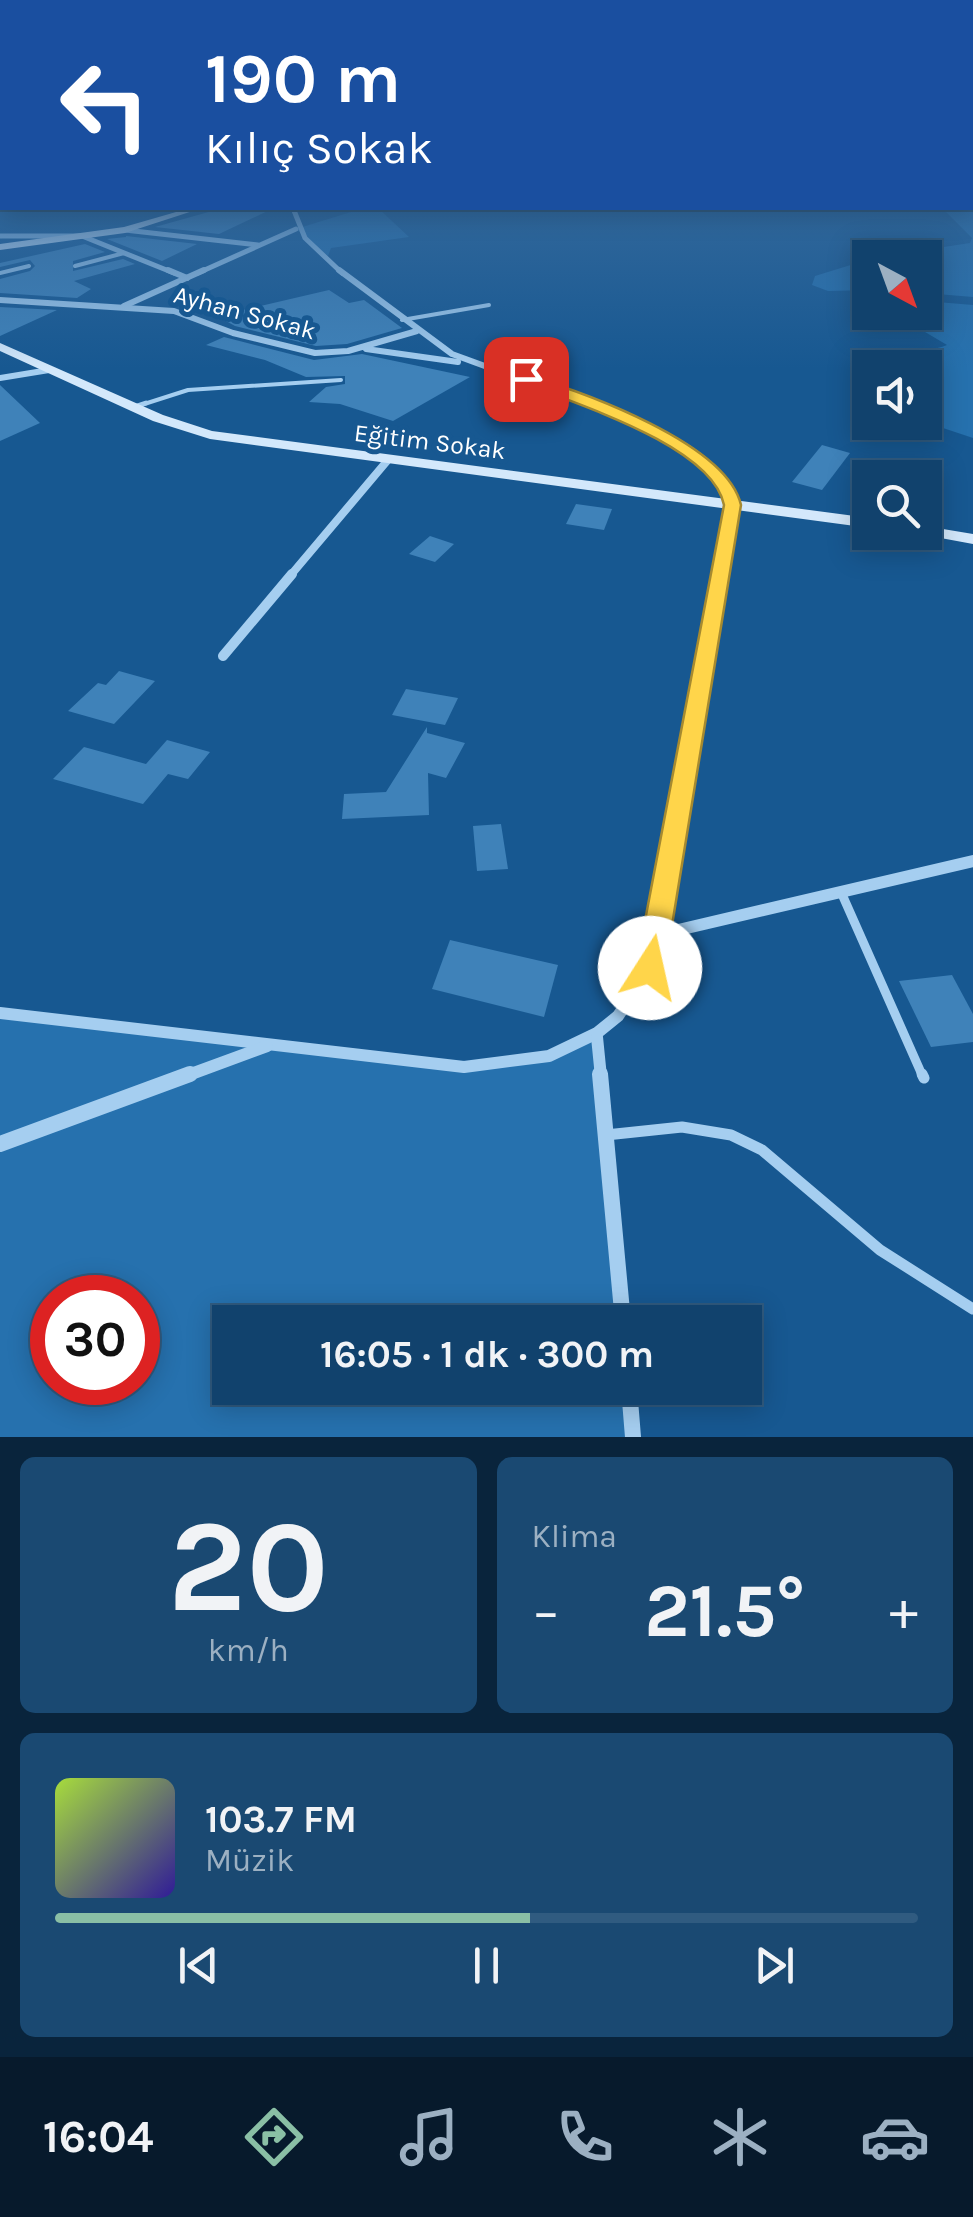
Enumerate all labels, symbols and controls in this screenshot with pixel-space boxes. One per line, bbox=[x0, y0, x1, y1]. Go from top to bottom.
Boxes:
text: 190 m bbox=[205, 38, 401, 120]
icon: left bbox=[40, 40, 170, 170]
text: Kılıç Sokak bbox=[205, 122, 433, 174]
north arrow bbox=[852, 240, 942, 330]
map controls bbox=[852, 240, 942, 550]
street label: Ayhan Sokak bbox=[171, 280, 319, 345]
pin bbox=[484, 337, 569, 422]
button: sound bbox=[852, 350, 942, 440]
icon: arrive bbox=[499, 352, 554, 407]
street label: Eğitim Sokak bbox=[352, 418, 507, 465]
button: search bbox=[852, 460, 942, 550]
position arrow bbox=[598, 916, 702, 1020]
speed limit sign: 30 bbox=[30, 1275, 160, 1405]
text: 16:05 · 1 dk · 300 m bbox=[320, 1332, 654, 1377]
text: 20 bbox=[168, 1491, 329, 1643]
text: Klima bbox=[532, 1518, 617, 1555]
text: 21.5° bbox=[644, 1567, 805, 1655]
text: − bbox=[532, 1579, 560, 1643]
text: + bbox=[889, 1579, 918, 1643]
text: km/h bbox=[208, 1632, 289, 1669]
text: 103.7 FM bbox=[205, 1797, 357, 1842]
text: Müzik bbox=[205, 1842, 294, 1879]
icon: previous bbox=[171, 1938, 226, 1993]
icon: pause bbox=[459, 1938, 514, 1993]
icon: next bbox=[747, 1938, 802, 1993]
icon: directions bbox=[239, 2102, 309, 2172]
icon: music bbox=[394, 2102, 464, 2172]
icon: phone bbox=[550, 2102, 620, 2172]
icon: climate bbox=[705, 2102, 775, 2172]
icon: car bbox=[860, 2102, 930, 2172]
text: 16:04 bbox=[43, 2111, 153, 2163]

